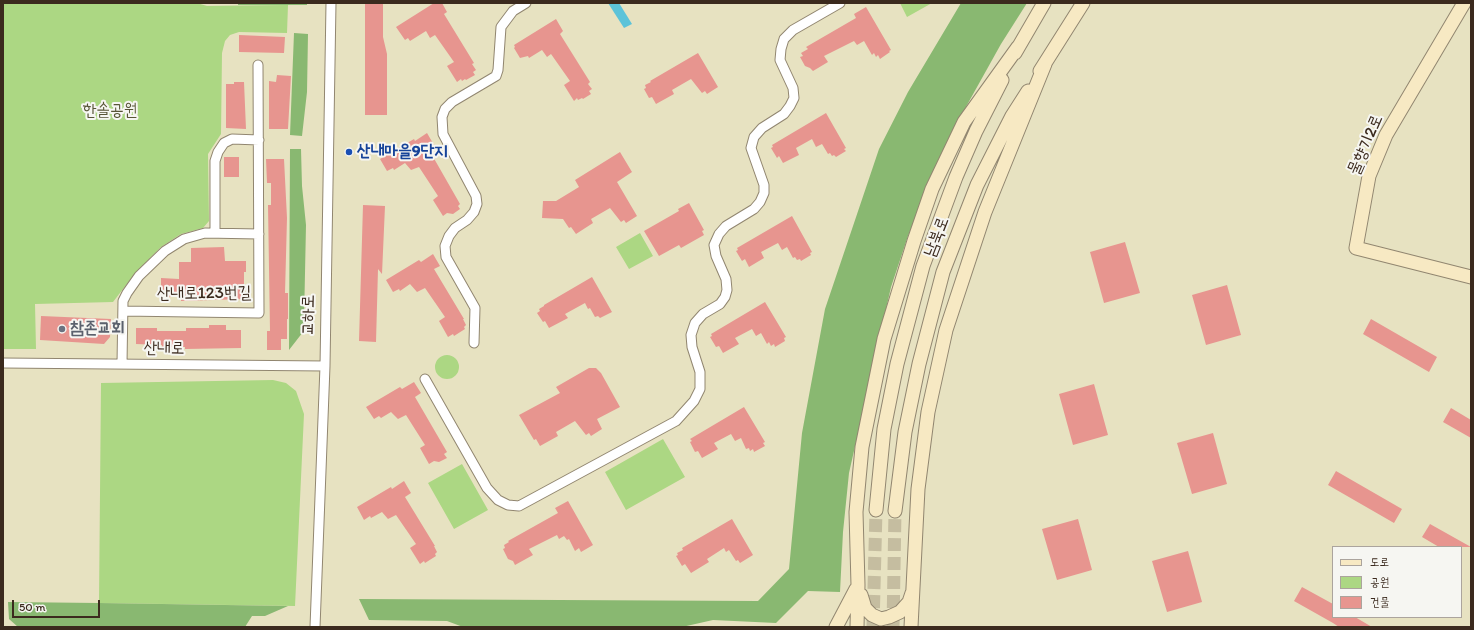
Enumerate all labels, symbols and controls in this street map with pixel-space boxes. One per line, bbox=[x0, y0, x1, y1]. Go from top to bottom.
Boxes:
park label: 한솔공원 bbox=[83, 101, 137, 121]
street label: 물향기2로 bbox=[1344, 112, 1388, 178]
place label: 산내마을9단지 bbox=[357, 142, 448, 162]
marker: 산내마을9단지 bbox=[344, 147, 354, 157]
street label: 남북로 bbox=[920, 214, 954, 260]
street label: 산내로123번길 bbox=[157, 283, 251, 305]
street label: 교하로 bbox=[298, 294, 320, 336]
place label: 참존교회 bbox=[70, 319, 125, 339]
marker: 참존교회 bbox=[57, 324, 67, 334]
street label: 산내로 bbox=[143, 338, 185, 360]
legend bbox=[1332, 546, 1462, 618]
text: 도로 bbox=[1370, 555, 1389, 569]
text: 공원 bbox=[1370, 575, 1389, 589]
scale bar bbox=[14, 592, 102, 618]
text: 건물 bbox=[1370, 595, 1389, 609]
text: 50 m bbox=[19, 600, 45, 614]

